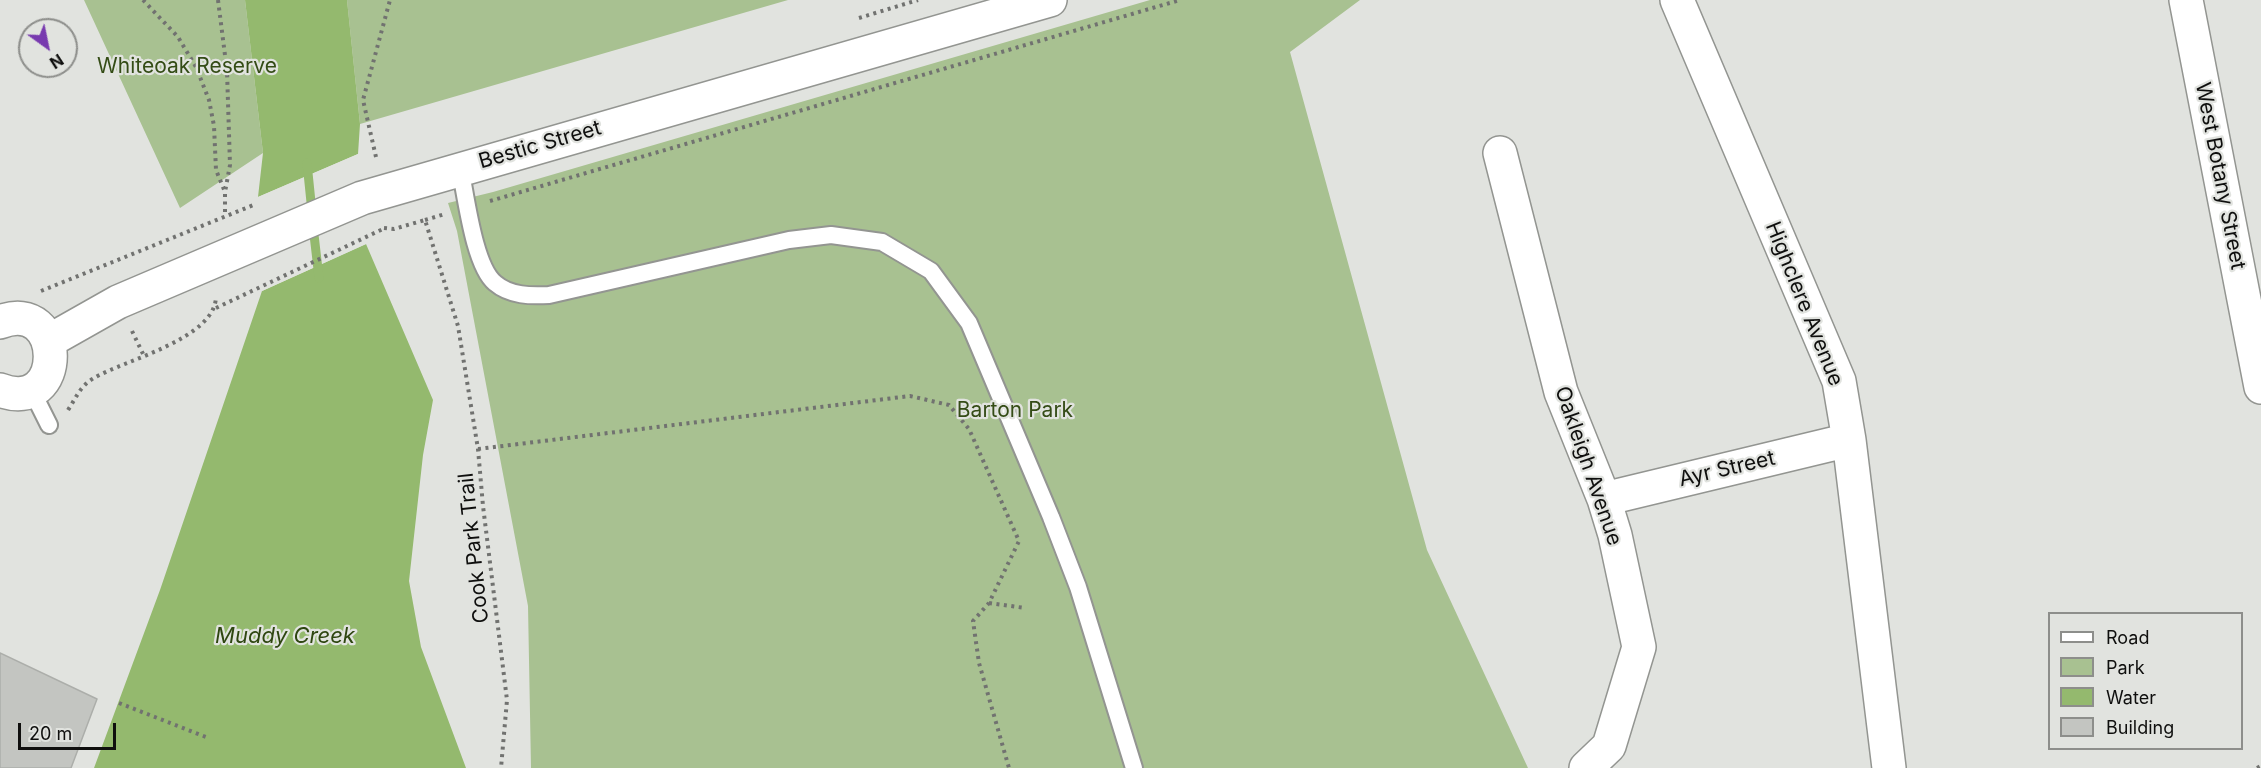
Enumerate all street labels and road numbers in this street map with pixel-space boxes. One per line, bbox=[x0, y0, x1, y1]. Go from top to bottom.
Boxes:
street label: West Botany Street bbox=[2190, 80, 2250, 272]
street label: Bestic Street bbox=[476, 115, 604, 175]
street label: Highclere Avenue bbox=[1760, 218, 1848, 390]
street label: Oakleigh Avenue bbox=[1549, 383, 1627, 549]
street label: Ayr Street bbox=[1676, 446, 1778, 492]
street label: Cook Park Trail bbox=[454, 472, 494, 624]

